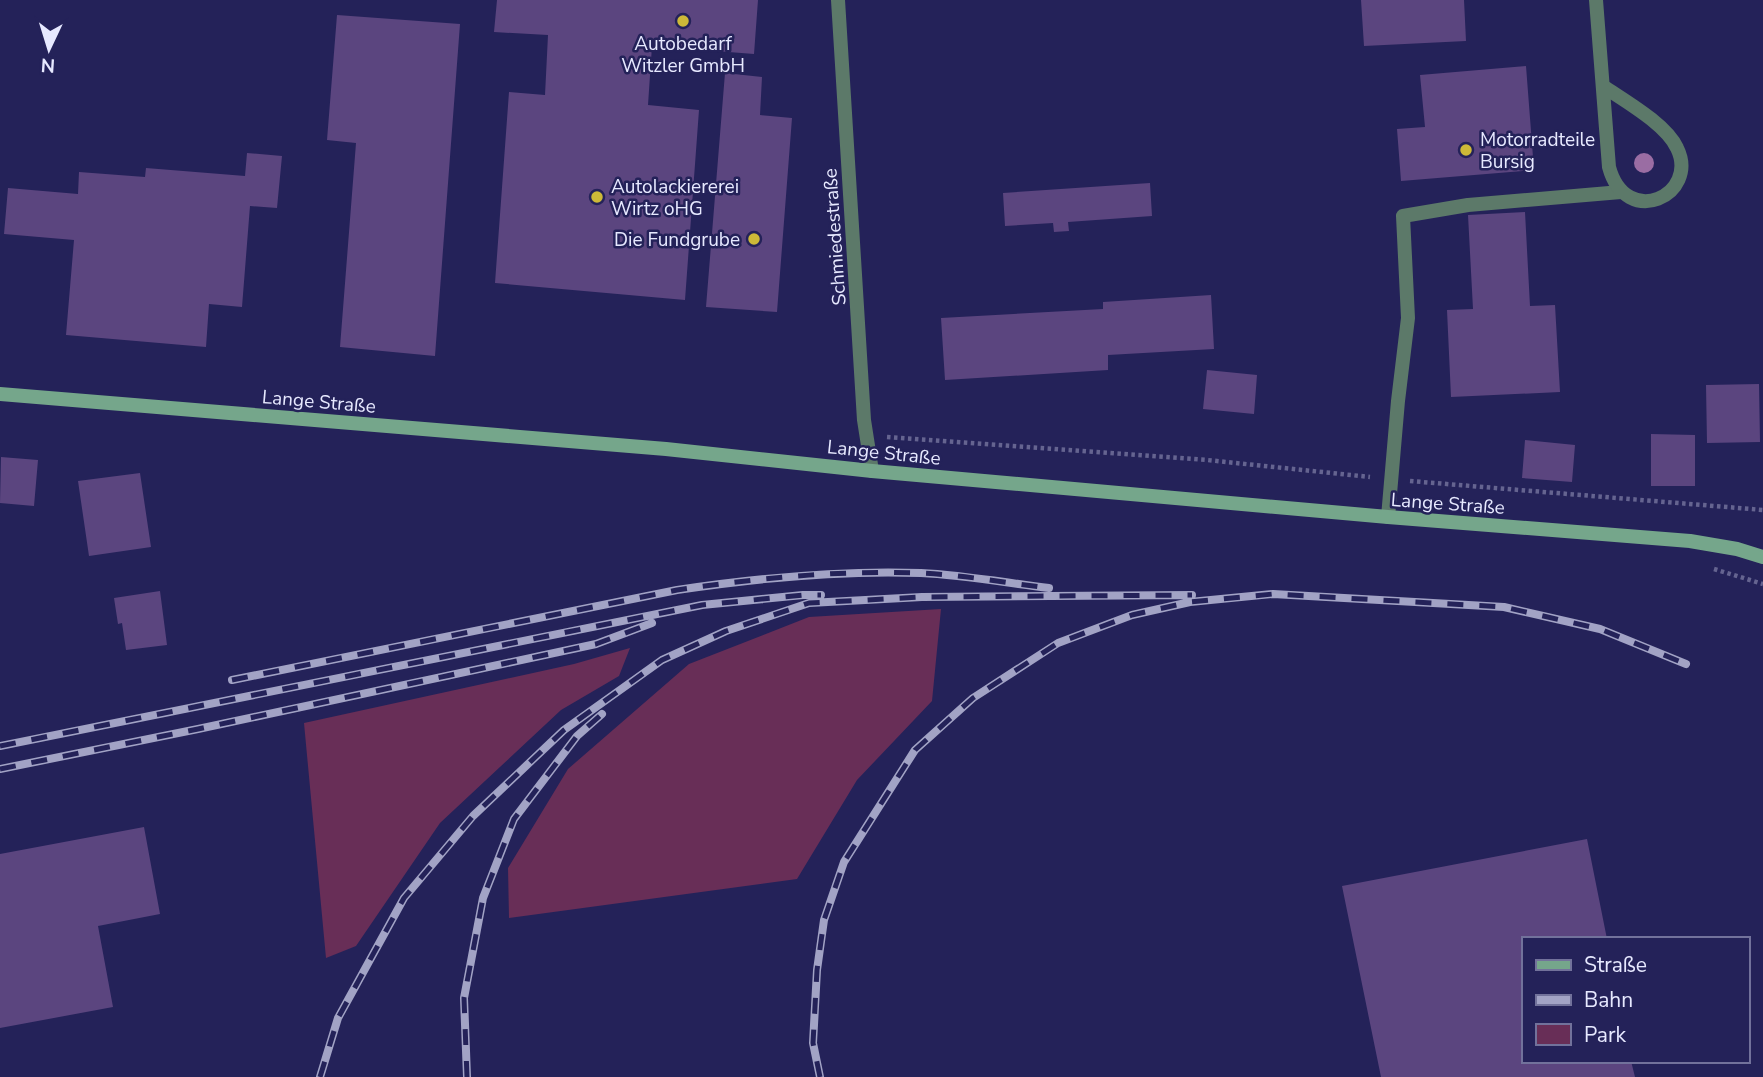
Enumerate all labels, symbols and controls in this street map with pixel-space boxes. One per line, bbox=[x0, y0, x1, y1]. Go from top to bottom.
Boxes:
marker: Autobedarf Witzler GmbH bbox=[675, 13, 691, 29]
north arrow bbox=[14, 14, 84, 84]
place label: Autobedarf Witzler GmbH bbox=[621, 31, 745, 79]
text: N bbox=[40, 51, 56, 78]
place label: Motorradteile Bursig bbox=[1480, 127, 1595, 175]
marker: Motorradteile Bursig bbox=[1458, 142, 1474, 158]
street label: Schmiedestraße bbox=[817, 167, 853, 306]
place label: Autolackiererei Wirtz oHG bbox=[611, 174, 739, 222]
marker: Autolackiererei Wirtz oHG bbox=[589, 189, 605, 205]
place label: Die Fundgrube bbox=[614, 227, 740, 253]
marker: Die Fundgrube bbox=[746, 231, 762, 247]
street label: Lange Straße bbox=[261, 384, 377, 420]
street label: Lange Straße bbox=[826, 434, 942, 472]
street label: Lange Straße bbox=[1390, 487, 1506, 521]
legend bbox=[1522, 937, 1749, 1063]
text: Straße bbox=[1584, 951, 1647, 979]
text: Bahn bbox=[1584, 986, 1633, 1014]
text: Park bbox=[1584, 1021, 1626, 1049]

